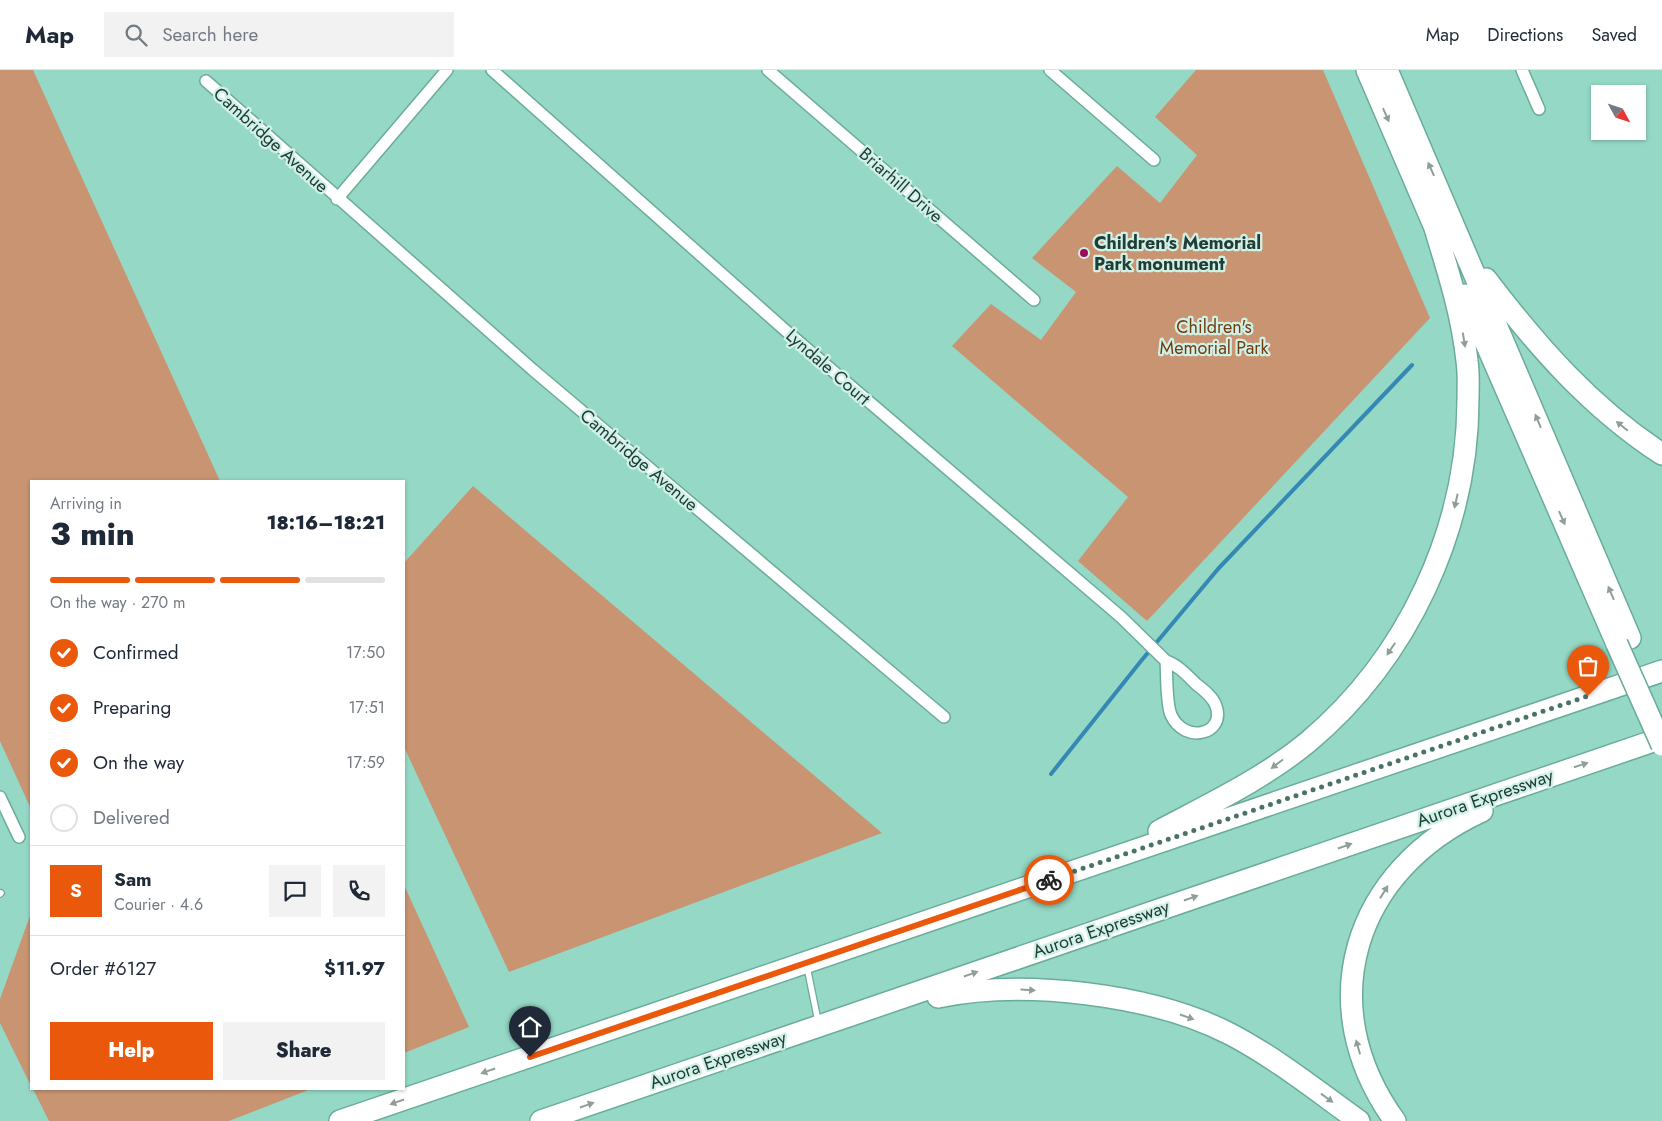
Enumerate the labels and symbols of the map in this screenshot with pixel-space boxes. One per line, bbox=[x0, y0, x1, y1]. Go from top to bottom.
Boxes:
street label: Cambridge Avenue bbox=[208, 81, 334, 199]
north arrow bbox=[1591, 85, 1646, 140]
one-way arrow bbox=[1383, 108, 1391, 122]
street label: Briarhill Drive bbox=[853, 141, 949, 229]
one-way arrow bbox=[1426, 162, 1434, 176]
place label: Children's Memorial Park monument bbox=[1094, 230, 1261, 277]
marker: Children's Memorial Park monument bbox=[1078, 247, 1090, 259]
park label: Children's Memorial Park bbox=[1160, 314, 1268, 361]
street label: Lyndale Court bbox=[780, 323, 876, 412]
one-way arrow bbox=[1460, 333, 1468, 349]
street label: Cambridge Avenue bbox=[574, 403, 704, 517]
one-way arrow bbox=[1534, 413, 1542, 428]
one-way arrow bbox=[1616, 421, 1629, 432]
one-way arrow bbox=[1452, 494, 1460, 509]
one-way arrow bbox=[1558, 511, 1566, 525]
one-way arrow bbox=[1607, 585, 1615, 600]
one-way arrow bbox=[1386, 643, 1396, 656]
pin bbox=[1567, 645, 1609, 696]
one-way arrow bbox=[1271, 759, 1284, 770]
one-way arrow bbox=[1574, 761, 1589, 768]
street label: Aurora Expressway bbox=[1413, 762, 1557, 834]
one-way arrow bbox=[1337, 842, 1352, 849]
courier bbox=[1024, 855, 1074, 905]
one-way arrow bbox=[1379, 885, 1389, 898]
street label: Aurora Expressway bbox=[1029, 893, 1173, 965]
one-way arrow bbox=[1184, 894, 1199, 902]
one-way arrow bbox=[964, 969, 979, 977]
one-way arrow bbox=[1020, 986, 1036, 994]
pin bbox=[509, 1006, 551, 1057]
one-way arrow bbox=[1180, 1014, 1195, 1021]
street label: Aurora Expressway bbox=[646, 1024, 790, 1096]
one-way arrow bbox=[1354, 1039, 1362, 1054]
one-way arrow bbox=[480, 1067, 495, 1075]
one-way arrow bbox=[1321, 1093, 1334, 1103]
one-way arrow bbox=[389, 1099, 404, 1106]
one-way arrow bbox=[580, 1101, 595, 1108]

